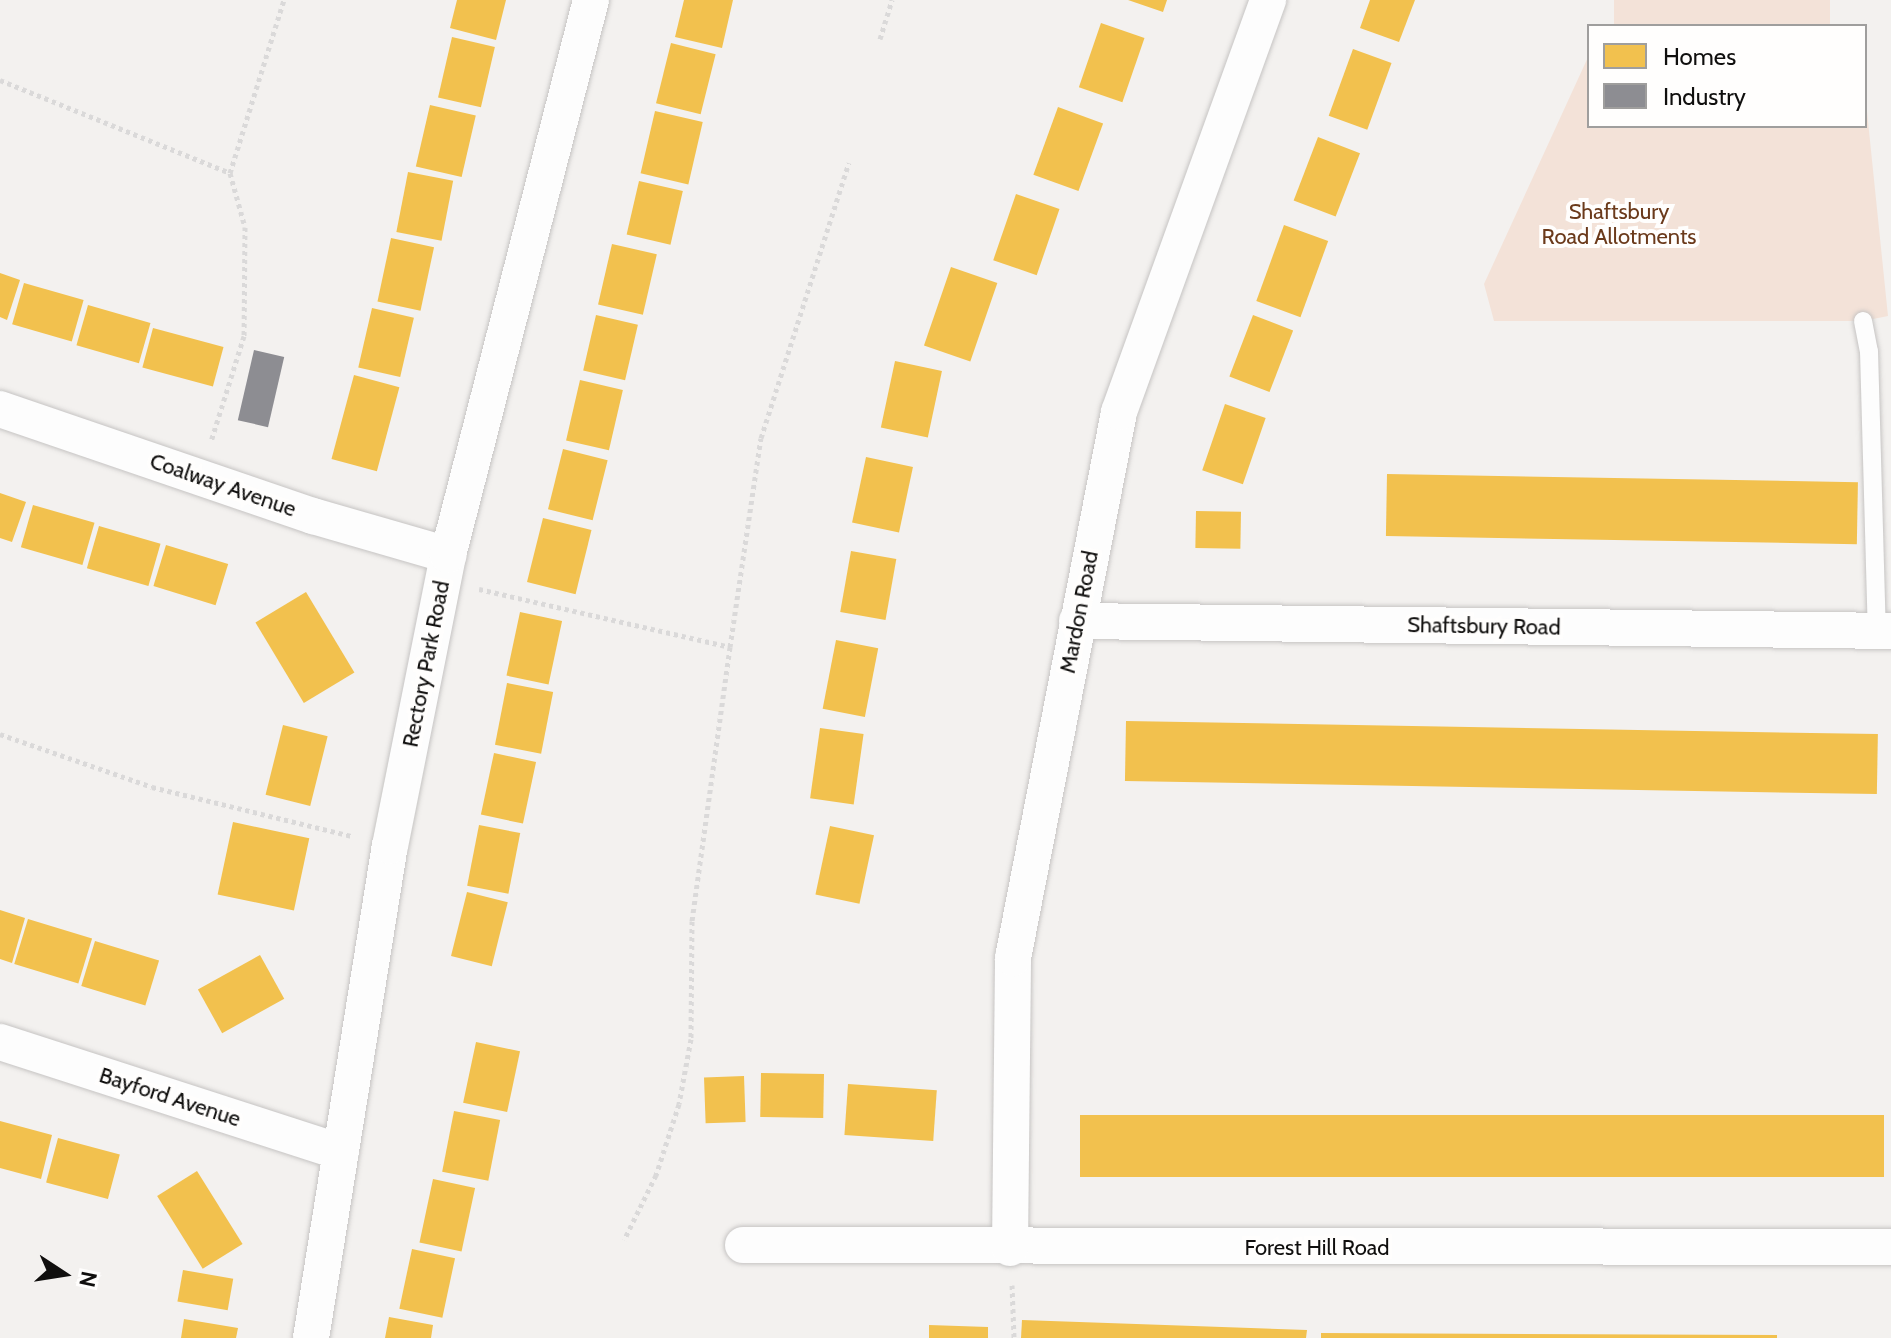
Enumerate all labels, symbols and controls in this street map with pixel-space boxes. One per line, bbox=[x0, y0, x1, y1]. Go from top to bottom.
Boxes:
legend bbox=[1587, 24, 1867, 128]
text: Homes bbox=[1663, 42, 1736, 71]
text: Industry bbox=[1663, 82, 1746, 111]
park label: Shaftsbury Road Allotments bbox=[1542, 198, 1696, 250]
street label: Coalway Avenue bbox=[146, 448, 300, 522]
street label: Mardon Road bbox=[1054, 549, 1104, 675]
street label: Rectory Park Road bbox=[397, 579, 455, 749]
street label: Shaftsbury Road bbox=[1407, 611, 1561, 641]
street label: Bayford Avenue bbox=[96, 1062, 244, 1132]
north arrow bbox=[24, 1234, 104, 1314]
street label: Forest Hill Road bbox=[1244, 1235, 1390, 1261]
text: N bbox=[73, 1269, 103, 1290]

